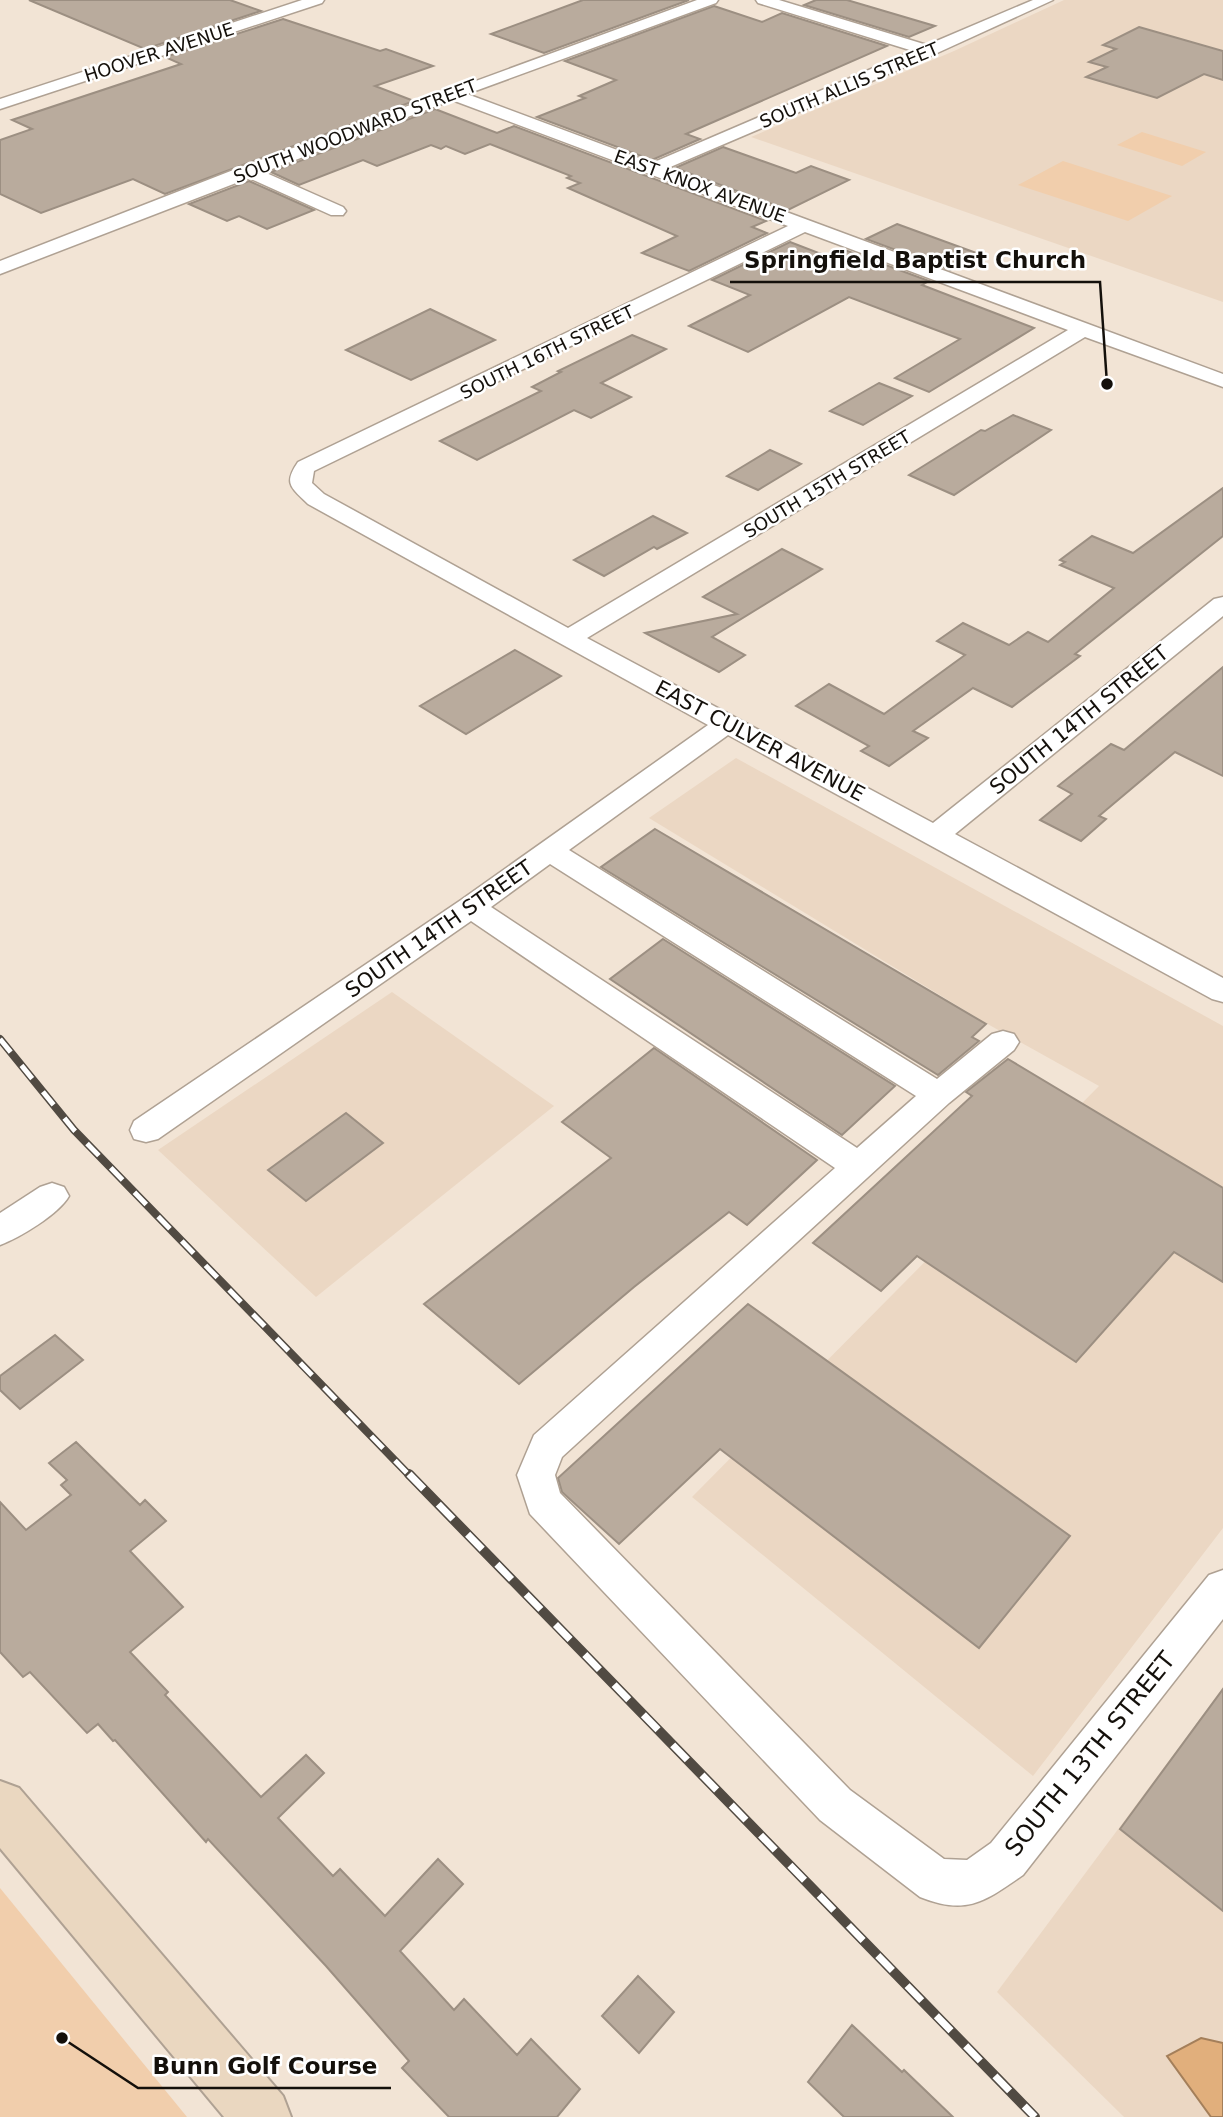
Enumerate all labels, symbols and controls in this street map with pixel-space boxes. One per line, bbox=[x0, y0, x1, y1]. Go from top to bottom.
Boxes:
street label: HOOVER AVENUE bbox=[81, 18, 237, 86]
street label: SOUTH ALLIS STREET bbox=[756, 37, 943, 132]
street label: SOUTH WOODWARD STREET bbox=[230, 74, 481, 187]
street label: EAST KNOX AVENUE bbox=[611, 145, 789, 227]
callout: Springfield Baptist Church bbox=[730, 238, 1100, 282]
text: Springfield Baptist Church bbox=[744, 247, 1086, 273]
street label: SOUTH 16TH STREET bbox=[457, 300, 638, 403]
street label: SOUTH 15TH STREET bbox=[740, 425, 915, 542]
street label: SOUTH 14TH STREET bbox=[985, 641, 1173, 799]
street label: EAST CULVER AVENUE bbox=[651, 676, 869, 806]
street label: SOUTH 14TH STREET bbox=[341, 855, 537, 1003]
street label: SOUTH 13TH STREET bbox=[999, 1646, 1181, 1862]
callout: Bunn Golf Course bbox=[138, 2044, 391, 2088]
text: Bunn Golf Course bbox=[153, 2053, 377, 2079]

